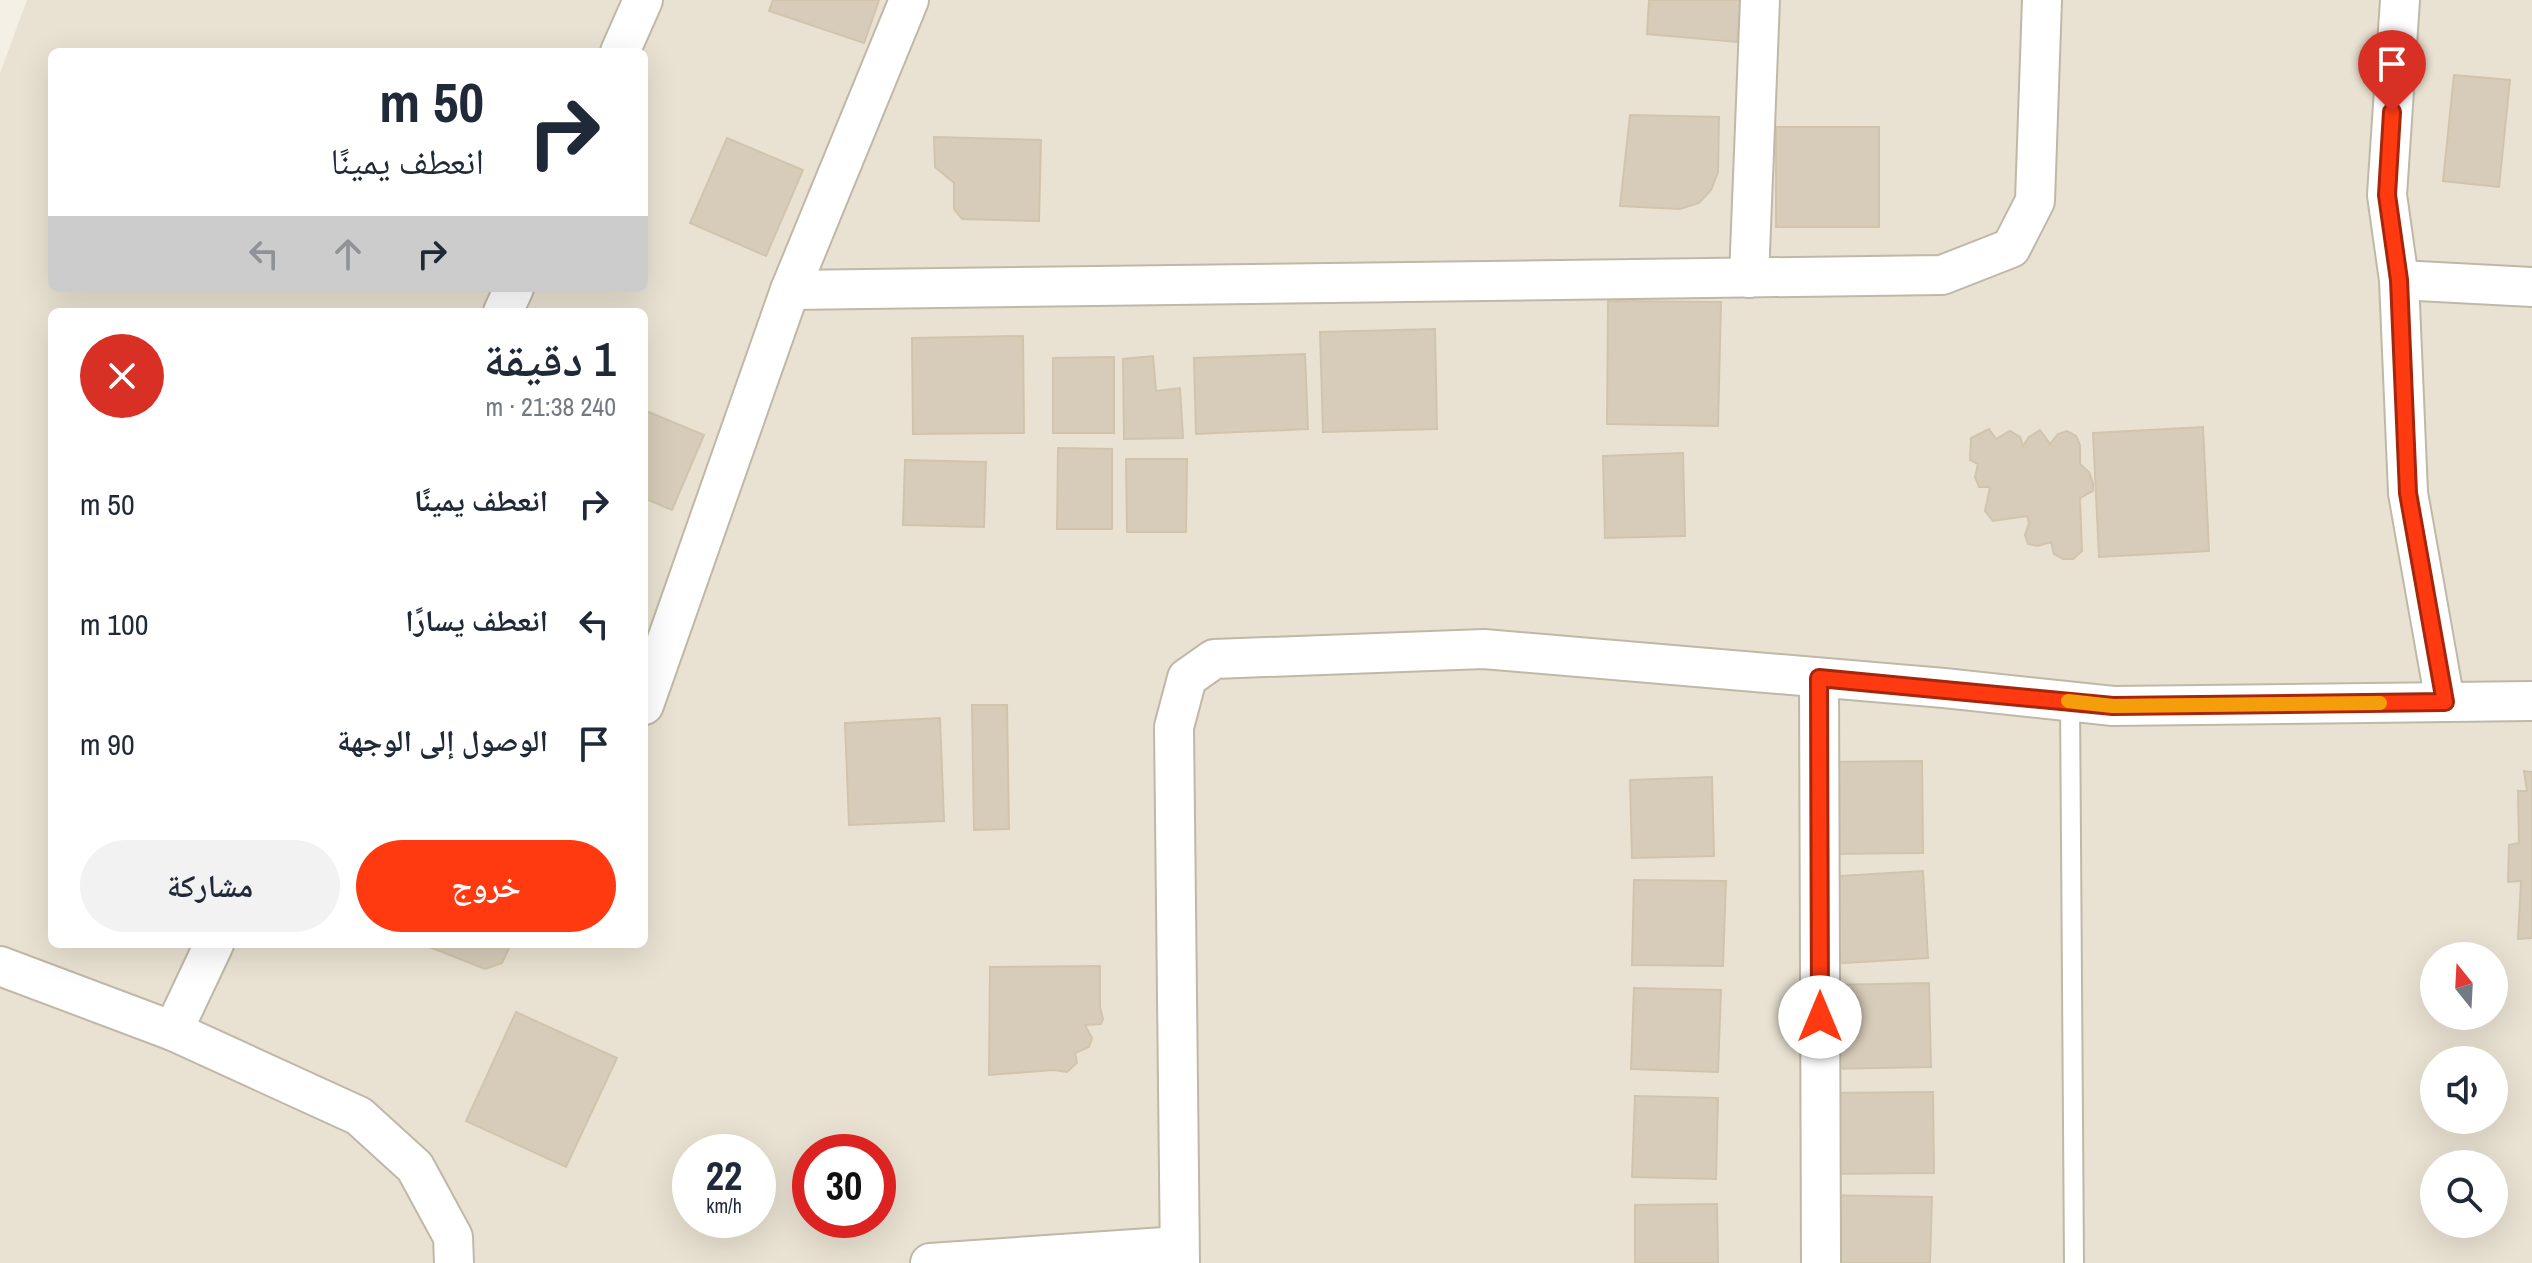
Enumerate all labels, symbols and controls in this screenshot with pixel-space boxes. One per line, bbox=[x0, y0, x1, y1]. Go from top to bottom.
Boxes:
pin bbox=[2358, 30, 2426, 112]
icon: arrive bbox=[2370, 42, 2414, 86]
text: 50 m bbox=[379, 64, 484, 139]
icon: right bbox=[512, 80, 616, 184]
text: انعطف يمينًا bbox=[331, 137, 484, 185]
icon: left bbox=[242, 232, 286, 276]
icon: ahead bbox=[326, 232, 370, 276]
icon: right bbox=[410, 232, 454, 276]
text: 1 دقيقة bbox=[483, 326, 616, 391]
button: close bbox=[80, 334, 164, 418]
text: 240 m · 21:38 bbox=[486, 389, 616, 424]
text: انعطف يمينًا bbox=[414, 480, 548, 520]
icon: right bbox=[572, 482, 616, 526]
text: 50 m bbox=[80, 484, 135, 524]
text: انعطف يسارًا bbox=[405, 600, 548, 640]
icon: left bbox=[572, 602, 616, 646]
text: 100 m bbox=[80, 604, 148, 644]
text: الوصول إلى الوجهة bbox=[337, 720, 548, 760]
icon: arrive bbox=[572, 722, 616, 766]
text: 90 m bbox=[80, 724, 135, 764]
button: مشاركة bbox=[80, 840, 340, 932]
button: خروج bbox=[356, 840, 616, 932]
north arrow bbox=[2420, 942, 2508, 1030]
map controls bbox=[2420, 942, 2508, 1238]
position arrow bbox=[1778, 975, 1862, 1059]
button: sound bbox=[2420, 1046, 2508, 1134]
speed limit sign: 30 bbox=[792, 1134, 896, 1238]
text: 22 bbox=[706, 1149, 742, 1202]
button: search bbox=[2420, 1150, 2508, 1238]
text: km/h bbox=[706, 1192, 742, 1219]

